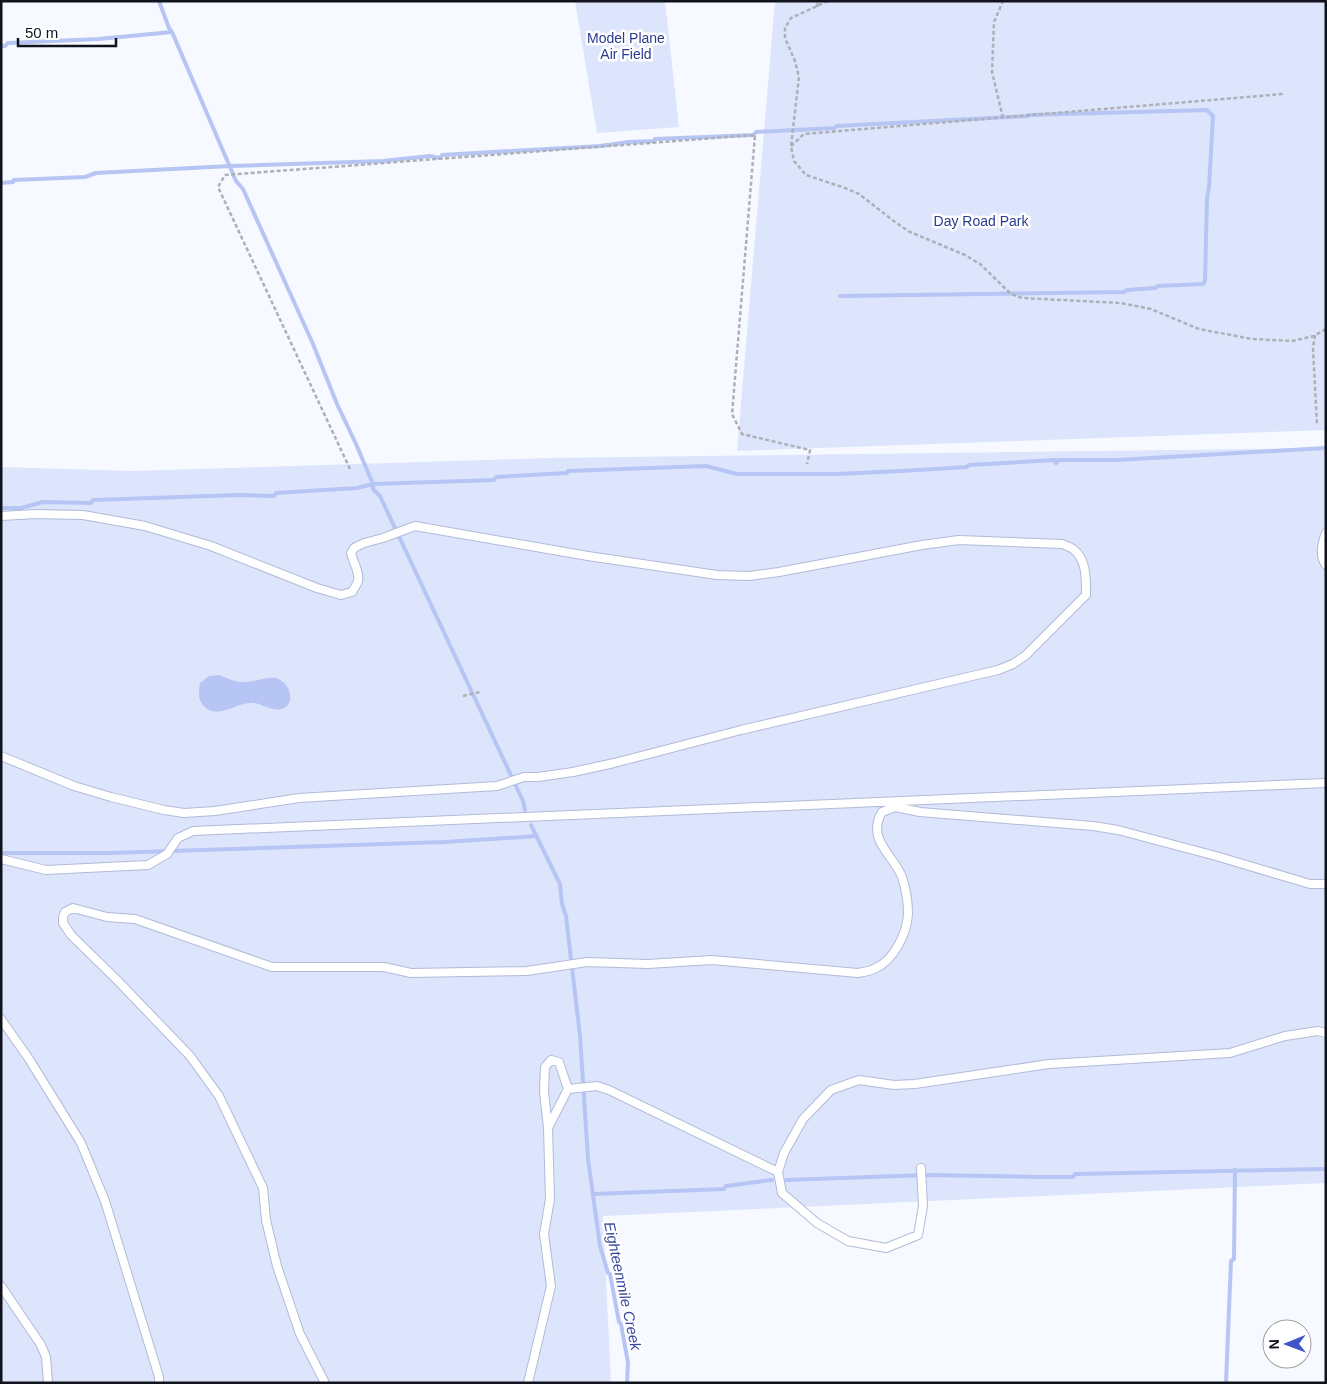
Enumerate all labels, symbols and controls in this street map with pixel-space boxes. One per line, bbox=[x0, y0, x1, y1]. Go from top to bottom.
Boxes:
scale bar bbox=[18, 15, 115, 47]
text: 50 m bbox=[25, 24, 58, 41]
park label: Model Plane Air Field bbox=[587, 30, 665, 62]
park label: Day Road Park bbox=[934, 213, 1029, 229]
water label: Eighteenmile Creek bbox=[601, 1220, 645, 1353]
north arrow bbox=[1262, 1319, 1312, 1369]
text: N bbox=[1266, 1339, 1282, 1349]

